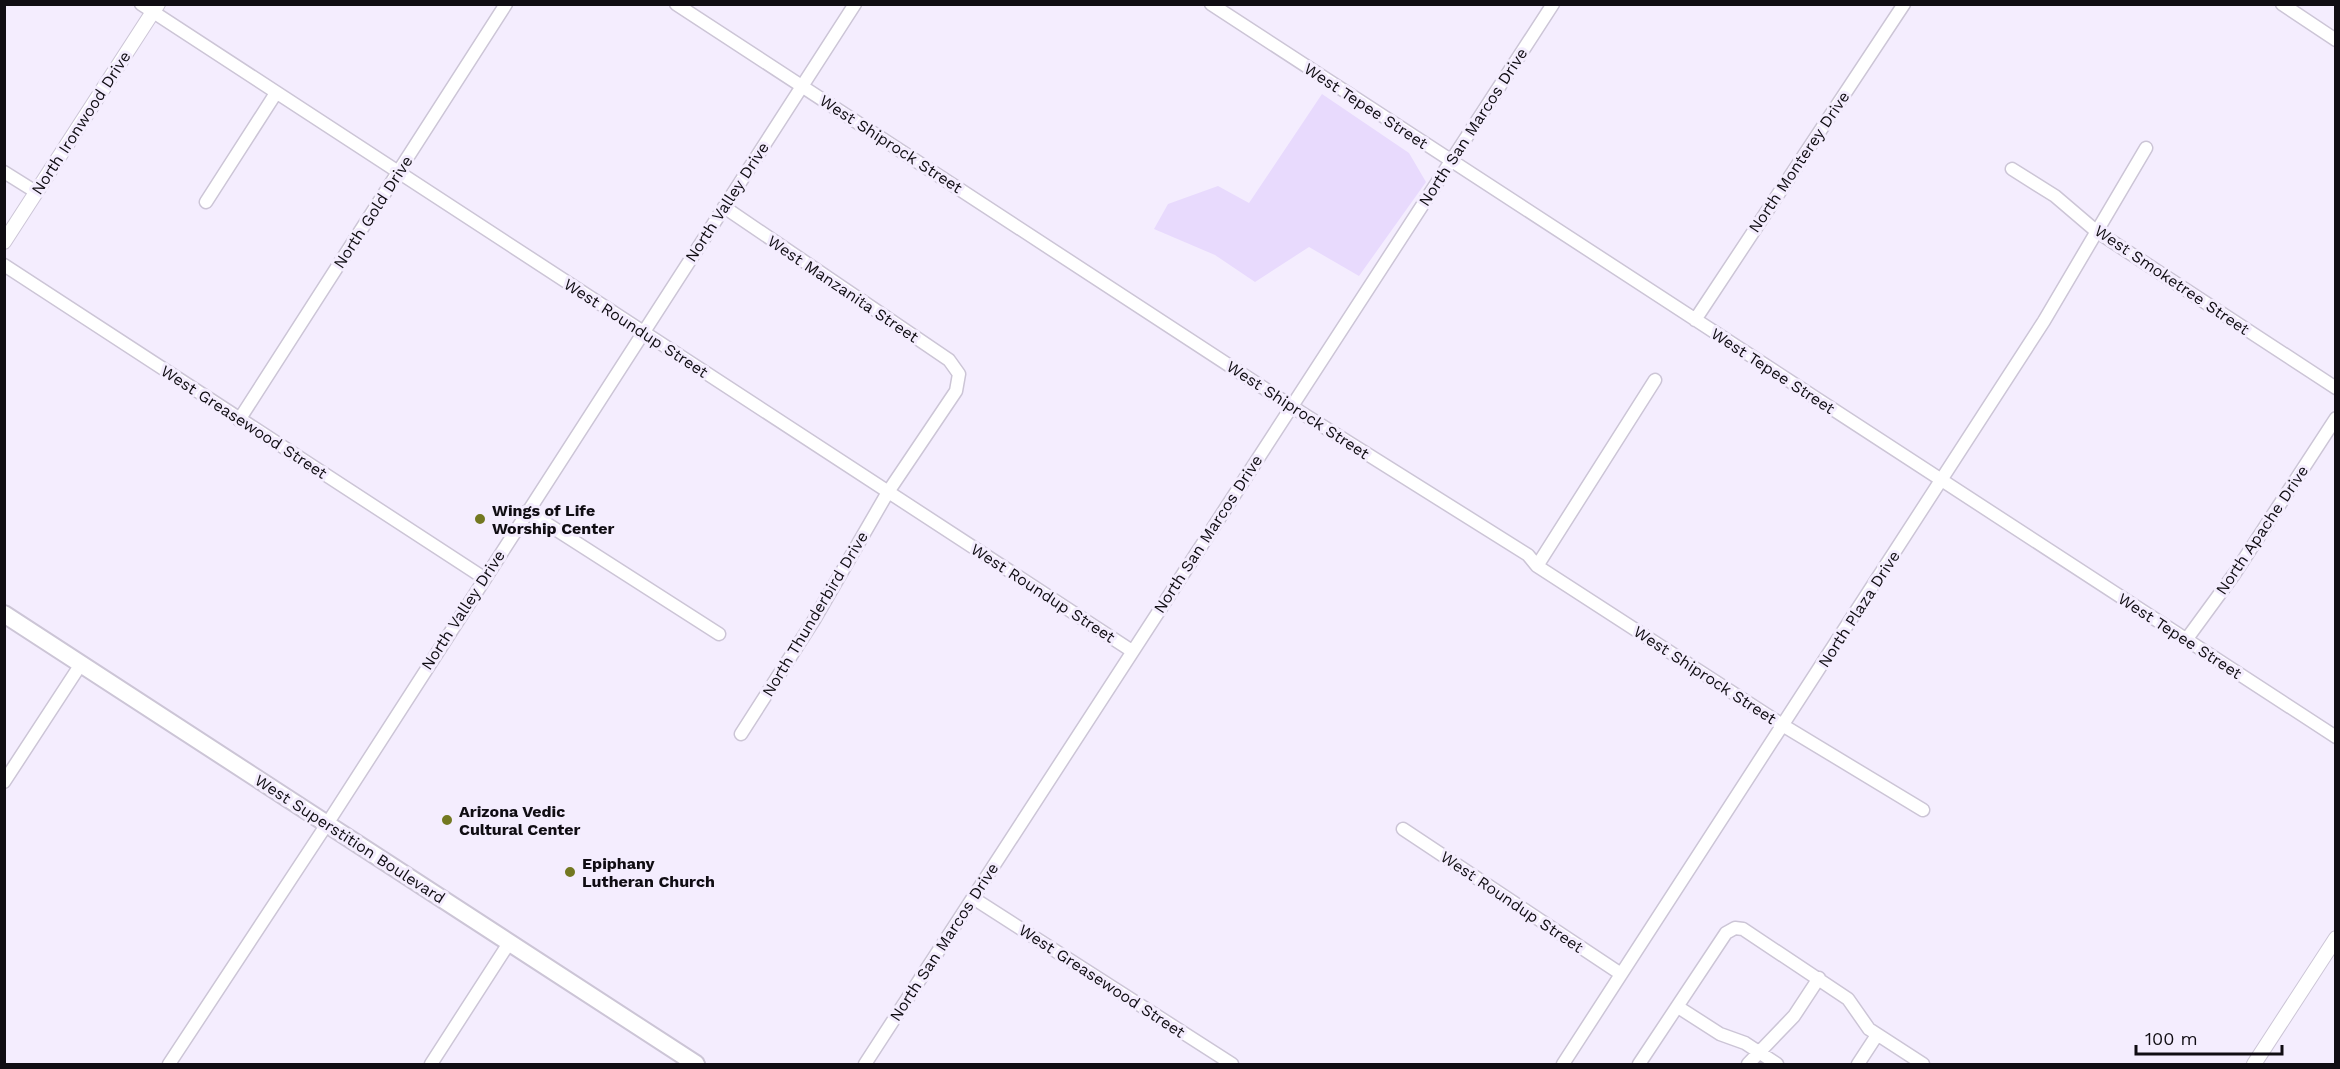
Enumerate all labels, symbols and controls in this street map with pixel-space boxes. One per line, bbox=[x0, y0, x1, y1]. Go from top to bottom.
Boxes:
street label: North San Marcos Drive bbox=[1415, 44, 1531, 210]
street label: North Ironwood Drive bbox=[27, 48, 135, 198]
street label: West Tepee Street bbox=[1301, 59, 1432, 153]
street label: North Monterey Drive bbox=[1745, 88, 1853, 236]
street label: West Shiprock Street bbox=[816, 91, 966, 197]
street label: North Valley Drive bbox=[681, 139, 773, 265]
street label: North Gold Drive bbox=[329, 152, 417, 272]
street label: West Smoketree Street bbox=[2091, 221, 2253, 339]
street label: West Manzanita Street bbox=[764, 231, 922, 347]
street label: West Roundup Street bbox=[560, 274, 712, 382]
street label: West Tepee Street bbox=[1708, 324, 1839, 418]
street label: West Shiprock Street bbox=[1223, 357, 1373, 463]
street label: West Greasewood Street bbox=[157, 361, 331, 483]
street label: North San Marcos Drive bbox=[1150, 451, 1266, 617]
street label: North Apache Drive bbox=[2212, 462, 2312, 598]
place label: Wings of Life Worship Center bbox=[492, 501, 614, 538]
marker: Wings of Life Worship Center bbox=[473, 512, 487, 526]
street label: North Thunderbird Drive bbox=[758, 528, 872, 700]
street label: West Roundup Street bbox=[967, 539, 1119, 647]
street label: North Valley Drive bbox=[417, 547, 509, 673]
street label: North Plaza Drive bbox=[1814, 547, 1904, 671]
street label: West Tepee Street bbox=[2115, 589, 2246, 683]
street label: West Shiprock Street bbox=[1630, 622, 1780, 728]
street label: West Superstition Boulevard bbox=[251, 770, 449, 908]
place label: Arizona Vedic Cultural Center bbox=[459, 802, 581, 839]
marker: Arizona Vedic Cultural Center bbox=[440, 813, 454, 827]
street label: West Roundup Street bbox=[1437, 847, 1587, 957]
place label: Epiphany Lutheran Church bbox=[582, 854, 715, 891]
street label: North San Marcos Drive bbox=[886, 859, 1002, 1025]
marker: Epiphany Lutheran Church bbox=[563, 865, 577, 879]
street label: West Greasewood Street bbox=[1015, 920, 1189, 1042]
scale bar bbox=[2136, 1018, 2282, 1056]
text: 100 m bbox=[2145, 1028, 2198, 1049]

